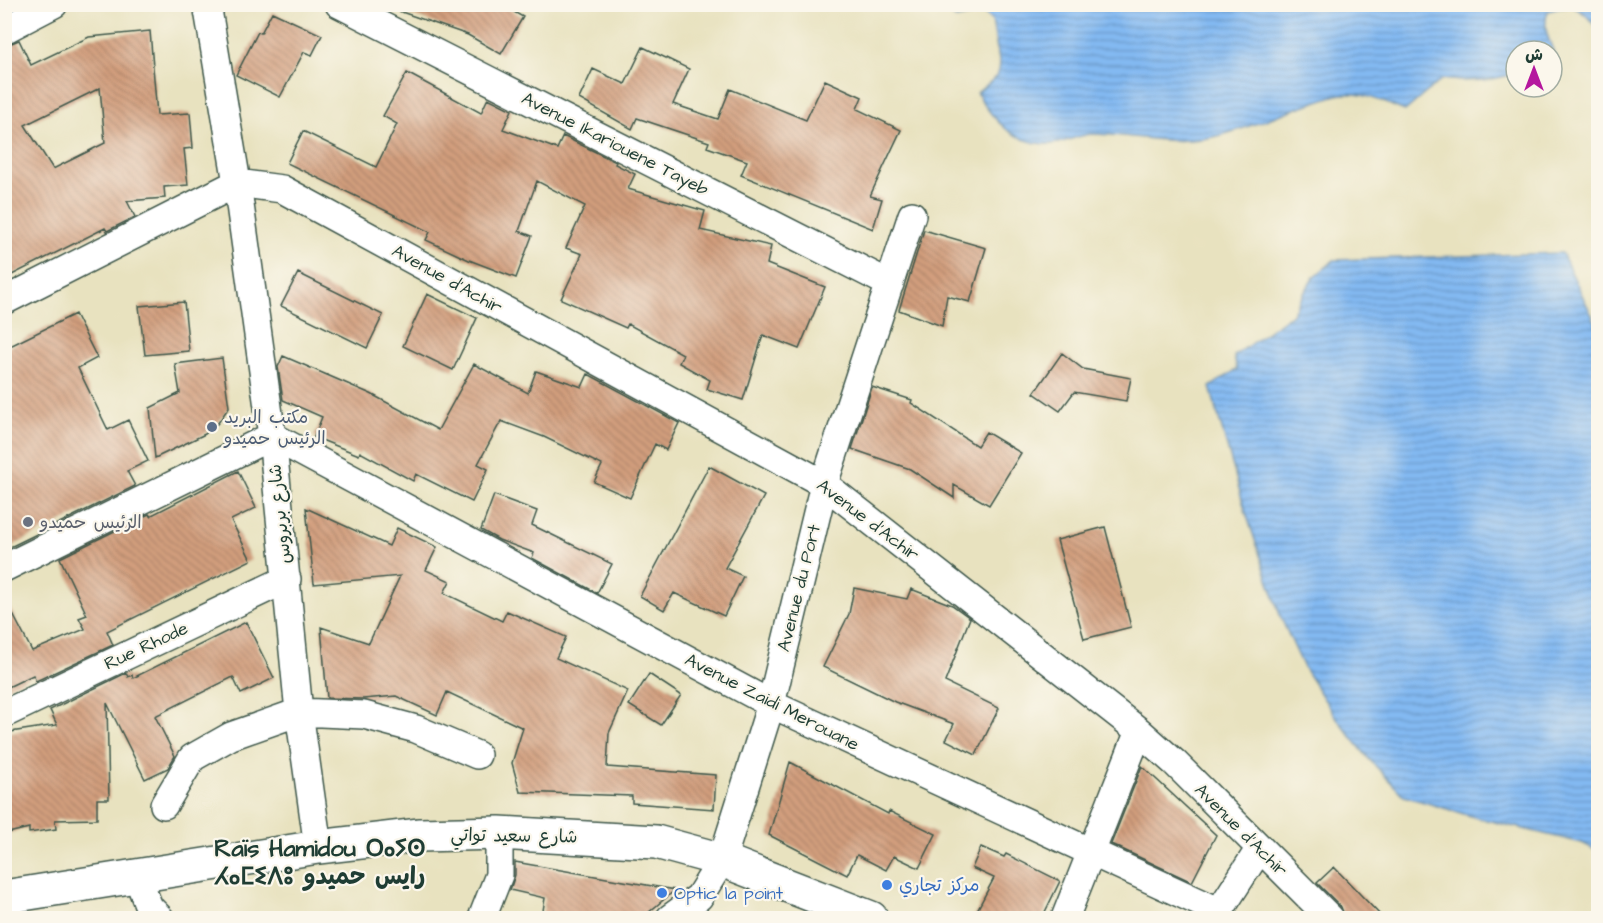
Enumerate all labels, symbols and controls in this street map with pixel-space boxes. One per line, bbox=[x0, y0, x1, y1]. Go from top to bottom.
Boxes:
north arrow bbox=[1504, 39, 1564, 99]
text: ش bbox=[1525, 44, 1543, 66]
street label: Avenue Ikariouene Tayeb bbox=[517, 86, 713, 203]
street label: Avenue d'Achir bbox=[387, 238, 507, 320]
place label: مكتب البريد الرئيس حميدو bbox=[223, 405, 326, 451]
marker: مكتب البريد الرئيس حميدو bbox=[205, 420, 219, 434]
street label: شارع بربروس bbox=[262, 463, 298, 565]
street label: Avenue d'Achir bbox=[812, 473, 924, 567]
place label: الرئيس حميدو bbox=[39, 510, 142, 535]
marker: الرئيس حميدو bbox=[21, 515, 35, 529]
street label: Avenue du Port bbox=[771, 521, 827, 654]
street label: Rue Rhode bbox=[100, 616, 192, 676]
street label: Avenue Zaidi Merouane bbox=[681, 647, 864, 757]
street label: Avenue d'Achir bbox=[1189, 778, 1293, 882]
street label: شارع سعيد تواتي bbox=[450, 822, 578, 853]
district label: Raïs Hamidou ⵔⴰⵢⵙ ⵃⴰⵎⵉⴷⵓ رایس حمیدو bbox=[214, 832, 426, 894]
place label: مركز تجاري bbox=[899, 873, 979, 898]
marker: مركز تجاري bbox=[880, 878, 894, 892]
place label: Optic la point bbox=[674, 881, 784, 906]
marker: Optic la point bbox=[655, 886, 669, 900]

